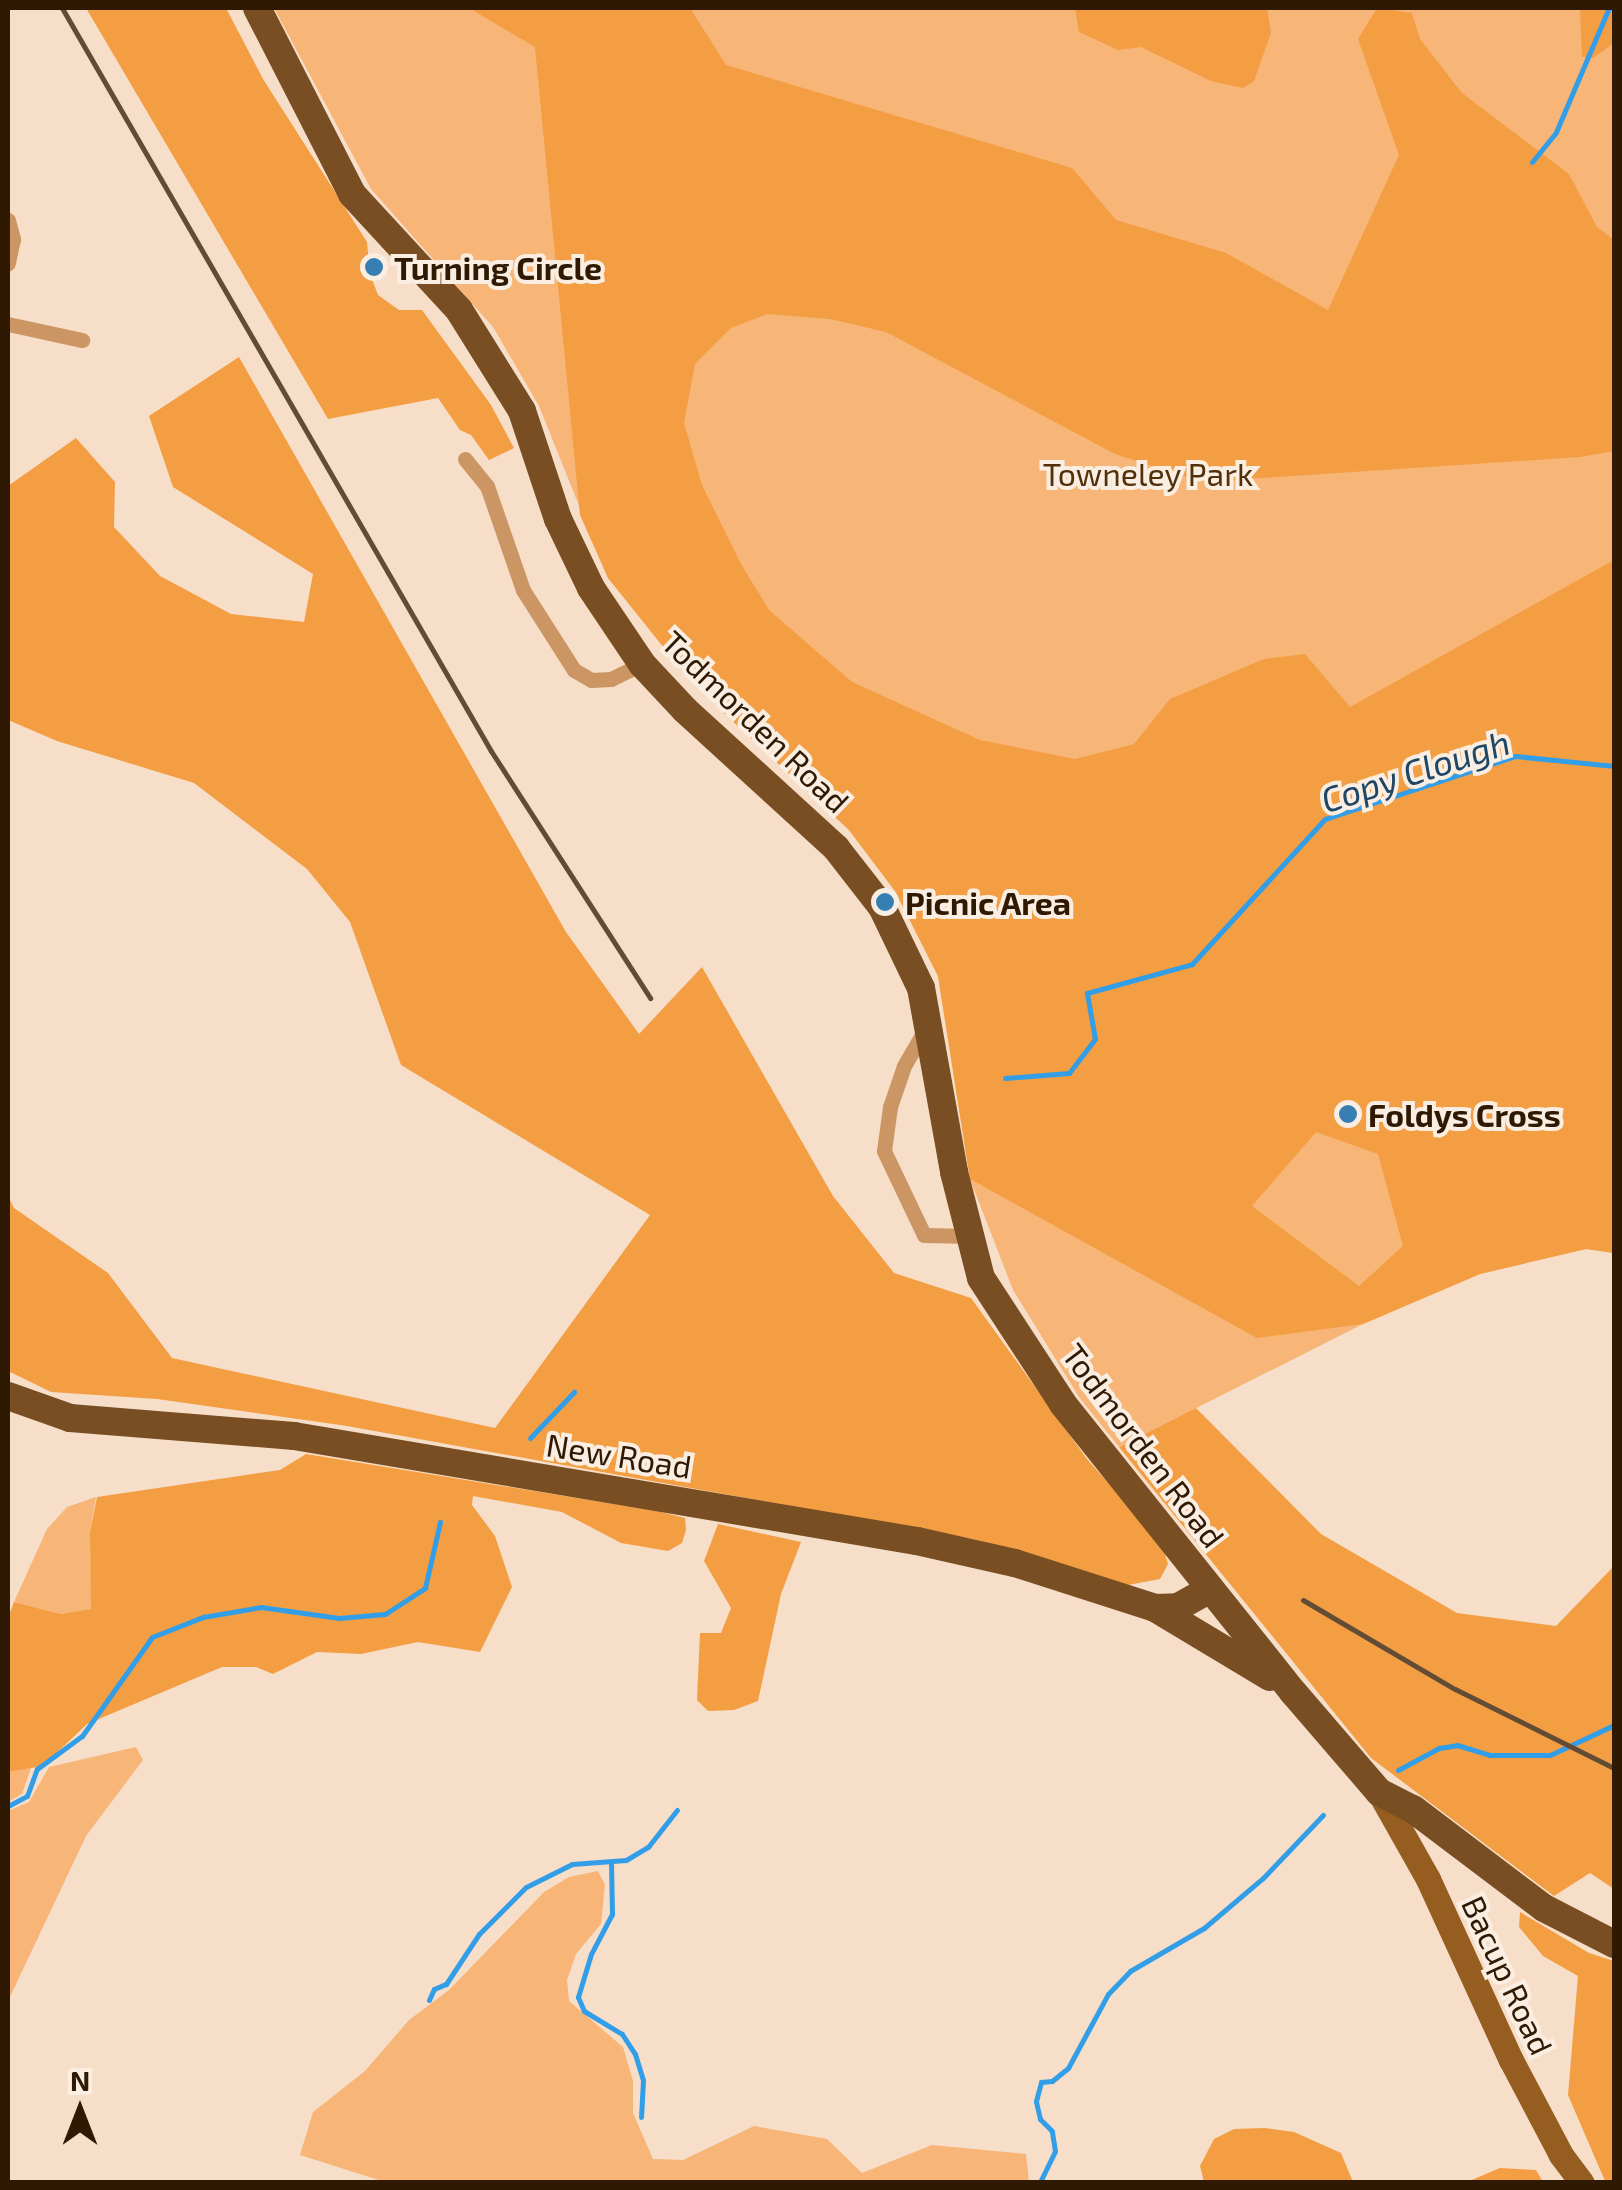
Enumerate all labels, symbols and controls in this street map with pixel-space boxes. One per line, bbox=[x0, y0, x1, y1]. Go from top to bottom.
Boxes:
place label: Turning Circle bbox=[394, 248, 602, 286]
marker: Turning Circle bbox=[363, 256, 385, 278]
park label: Towneley Park bbox=[1042, 454, 1254, 492]
street label: Todmorden Road bbox=[654, 622, 858, 820]
water label: Copy Clough bbox=[1315, 720, 1515, 820]
place label: Picnic Area bbox=[905, 883, 1072, 921]
marker: Picnic Area bbox=[874, 891, 896, 913]
place label: Foldys Cross bbox=[1368, 1095, 1561, 1133]
marker: Foldys Cross bbox=[1337, 1103, 1359, 1125]
street label: Todmorden Road bbox=[1055, 1336, 1233, 1554]
street label: New Road bbox=[543, 1425, 695, 1485]
street label: Bacup Road bbox=[1455, 1890, 1561, 2060]
north arrow bbox=[30, 2060, 130, 2160]
text: N bbox=[70, 2063, 90, 2097]

